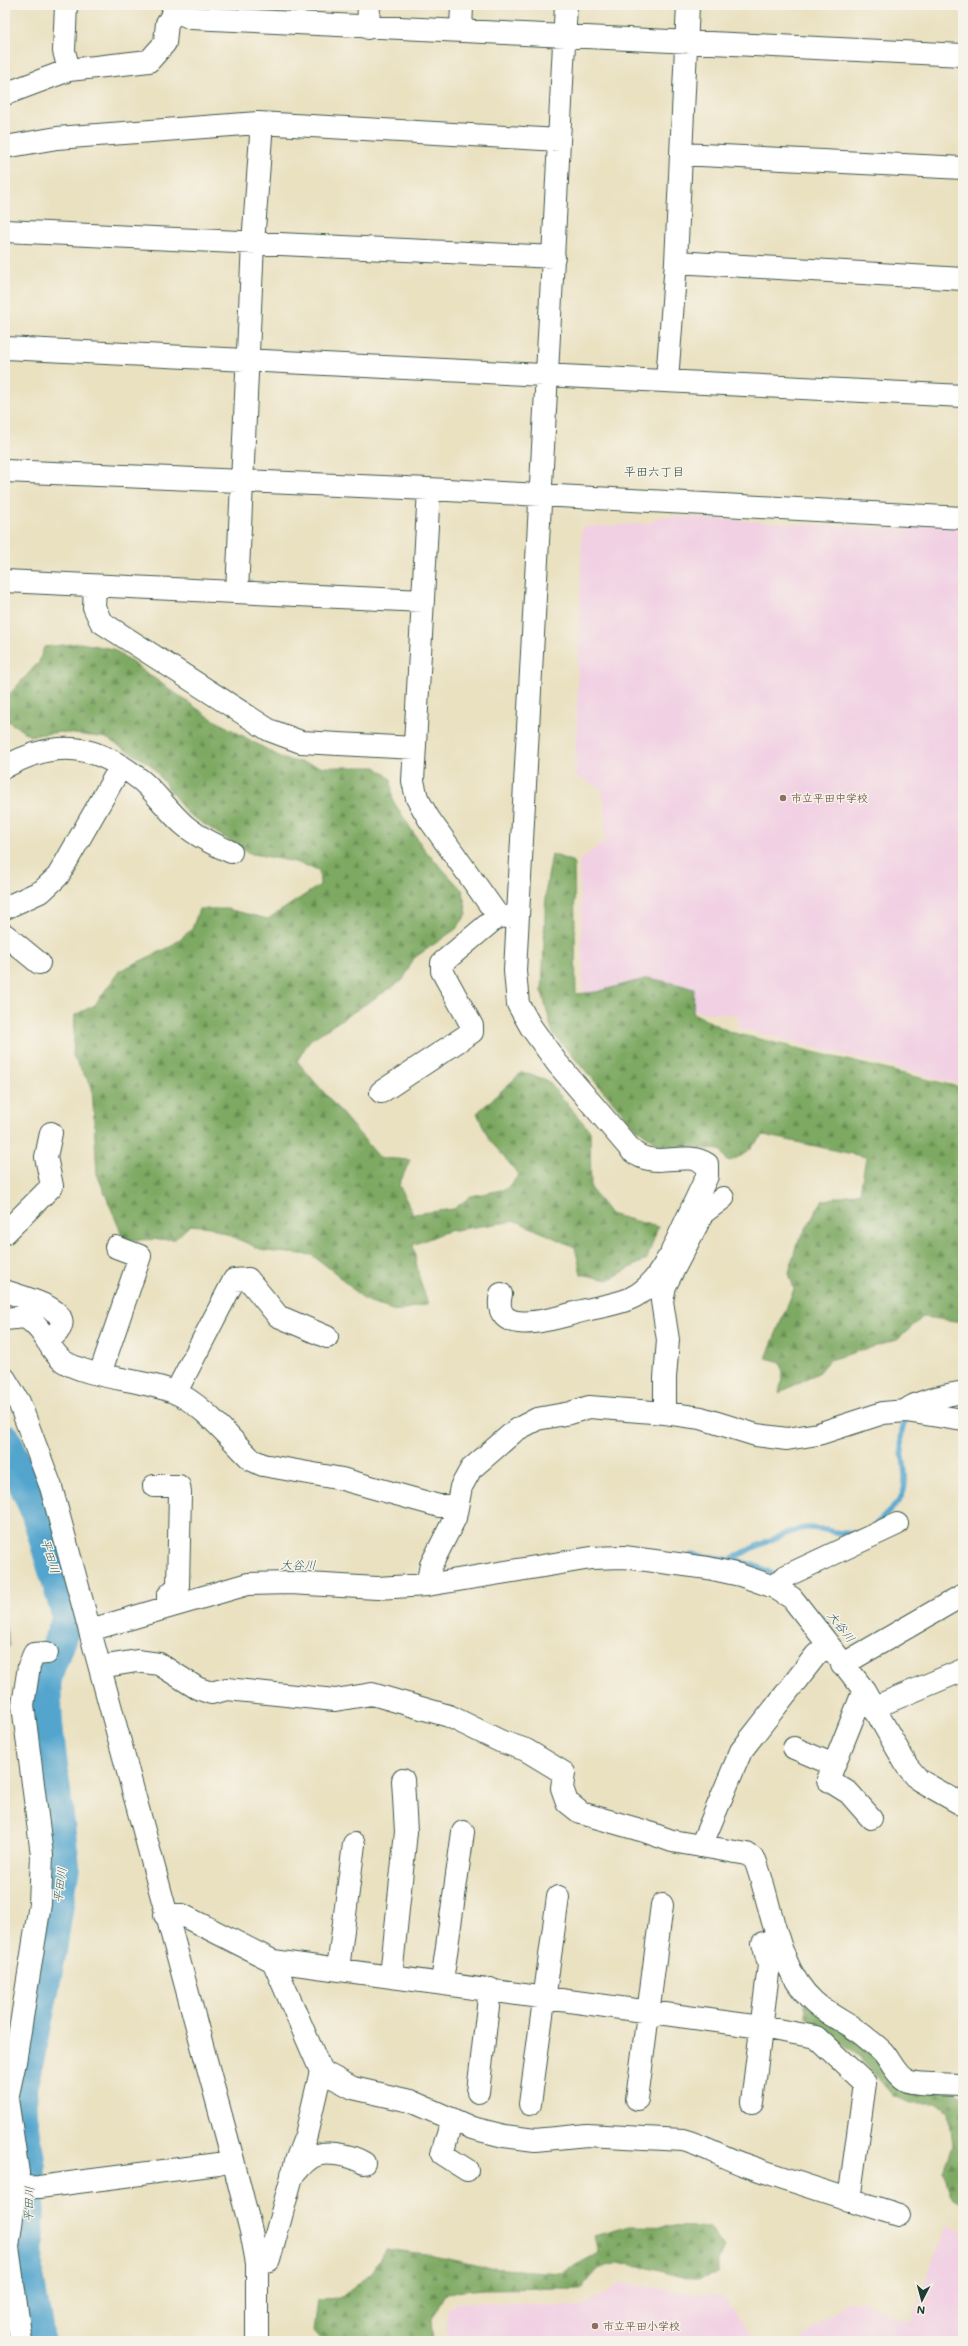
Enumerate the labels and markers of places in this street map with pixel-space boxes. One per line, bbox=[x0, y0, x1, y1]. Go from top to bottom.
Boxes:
place label: 市立平田中学校 bbox=[791, 790, 868, 805]
marker: 市立平田中学校 bbox=[778, 793, 788, 803]
place label: 市立平田小学校 bbox=[603, 2318, 680, 2333]
marker: 市立平田小学校 bbox=[590, 2321, 600, 2331]

